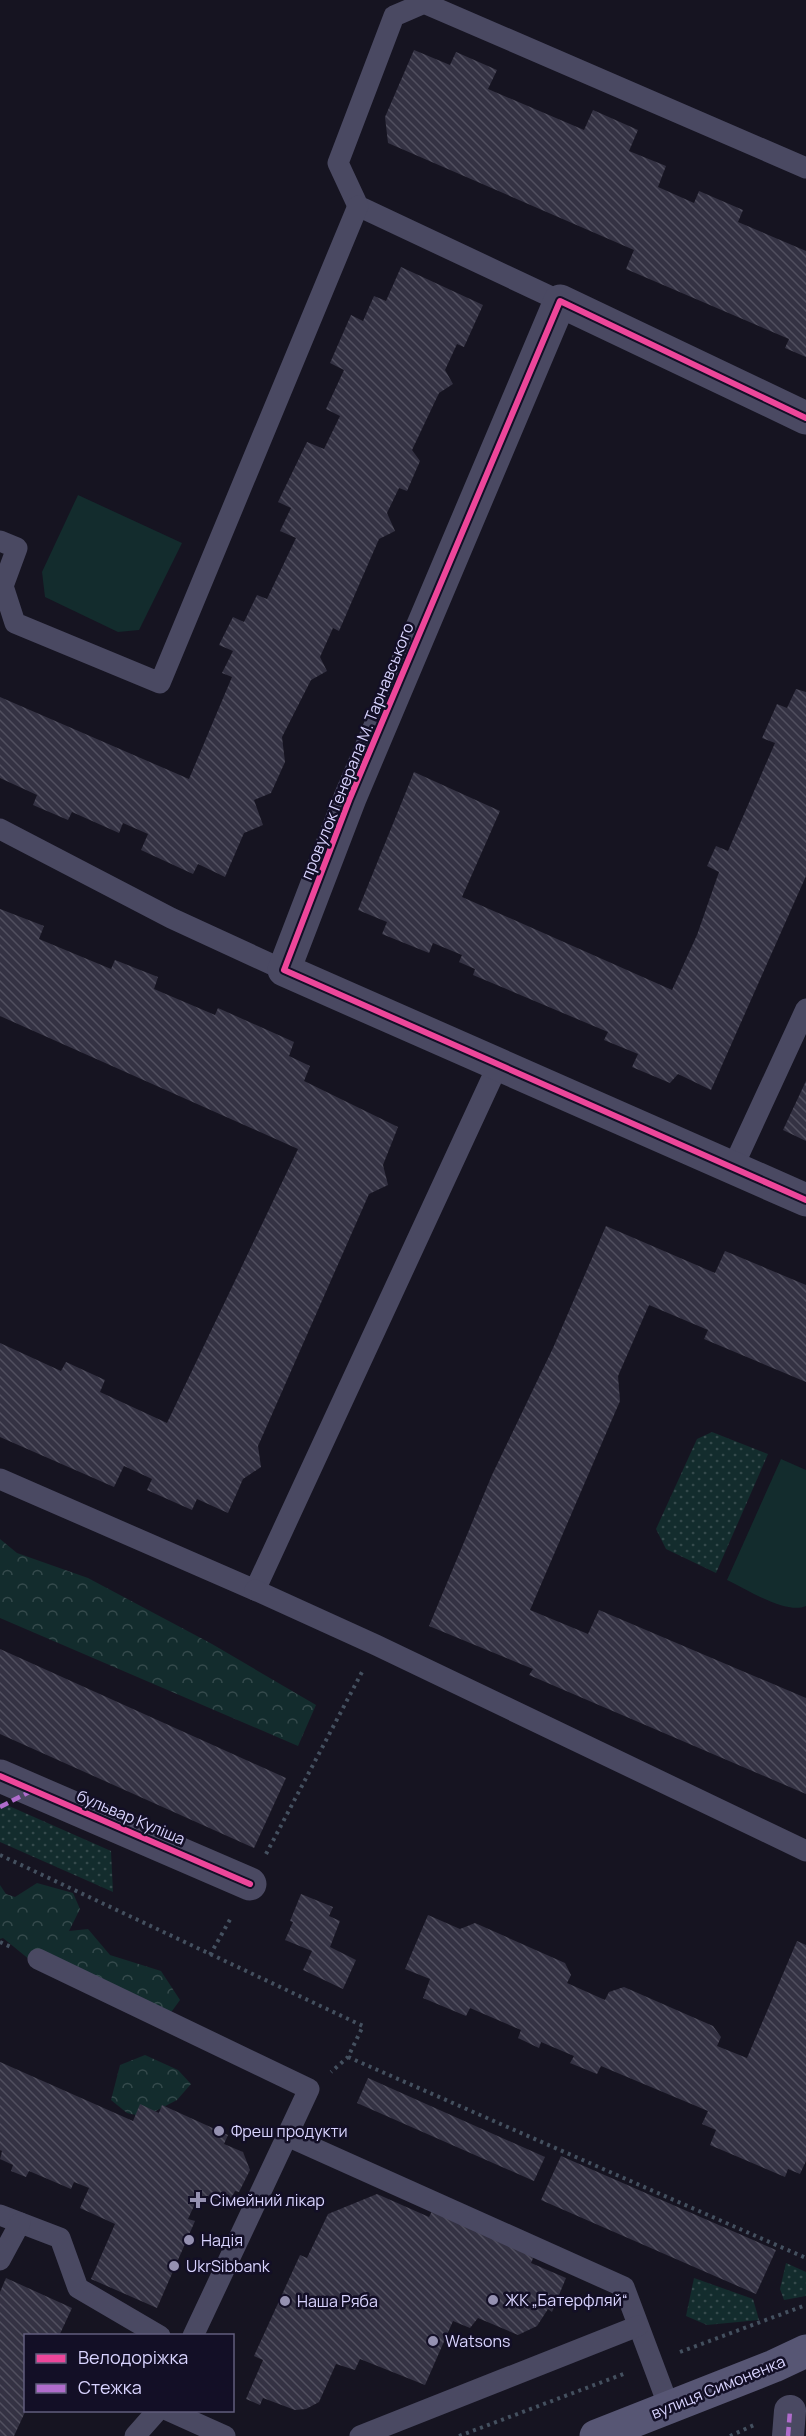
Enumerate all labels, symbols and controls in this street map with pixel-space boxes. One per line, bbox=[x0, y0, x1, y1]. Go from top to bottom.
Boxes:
street label: провулок Генерала М. Тарнавського bbox=[295, 619, 419, 883]
street label: бульвар Куліша bbox=[73, 1784, 189, 1850]
place label: Фреш продукти bbox=[231, 2120, 348, 2142]
marker: Фреш продукти bbox=[212, 2124, 226, 2138]
place label: Сімейний лікар bbox=[210, 2189, 325, 2211]
marker: Сімейний лікар bbox=[191, 2193, 205, 2207]
place label: Надія bbox=[201, 2229, 243, 2251]
marker: Надія bbox=[182, 2233, 196, 2247]
place label: UkrSibbank bbox=[186, 2255, 271, 2277]
marker: UkrSibbank bbox=[167, 2259, 181, 2273]
place label: ЖК „Батерфляй“ bbox=[505, 2289, 628, 2311]
place label: Наша Ряба bbox=[297, 2290, 378, 2312]
marker: ЖК „Батерфляй“ bbox=[486, 2293, 500, 2307]
marker: Наша Ряба bbox=[278, 2294, 292, 2308]
place label: Watsons bbox=[445, 2330, 510, 2352]
legend bbox=[24, 2334, 234, 2412]
marker: Watsons bbox=[426, 2334, 440, 2348]
text: Велодоріжка bbox=[78, 2345, 188, 2369]
street label: вулиця Симоненка bbox=[648, 2350, 788, 2424]
text: Стежка bbox=[78, 2375, 142, 2399]

